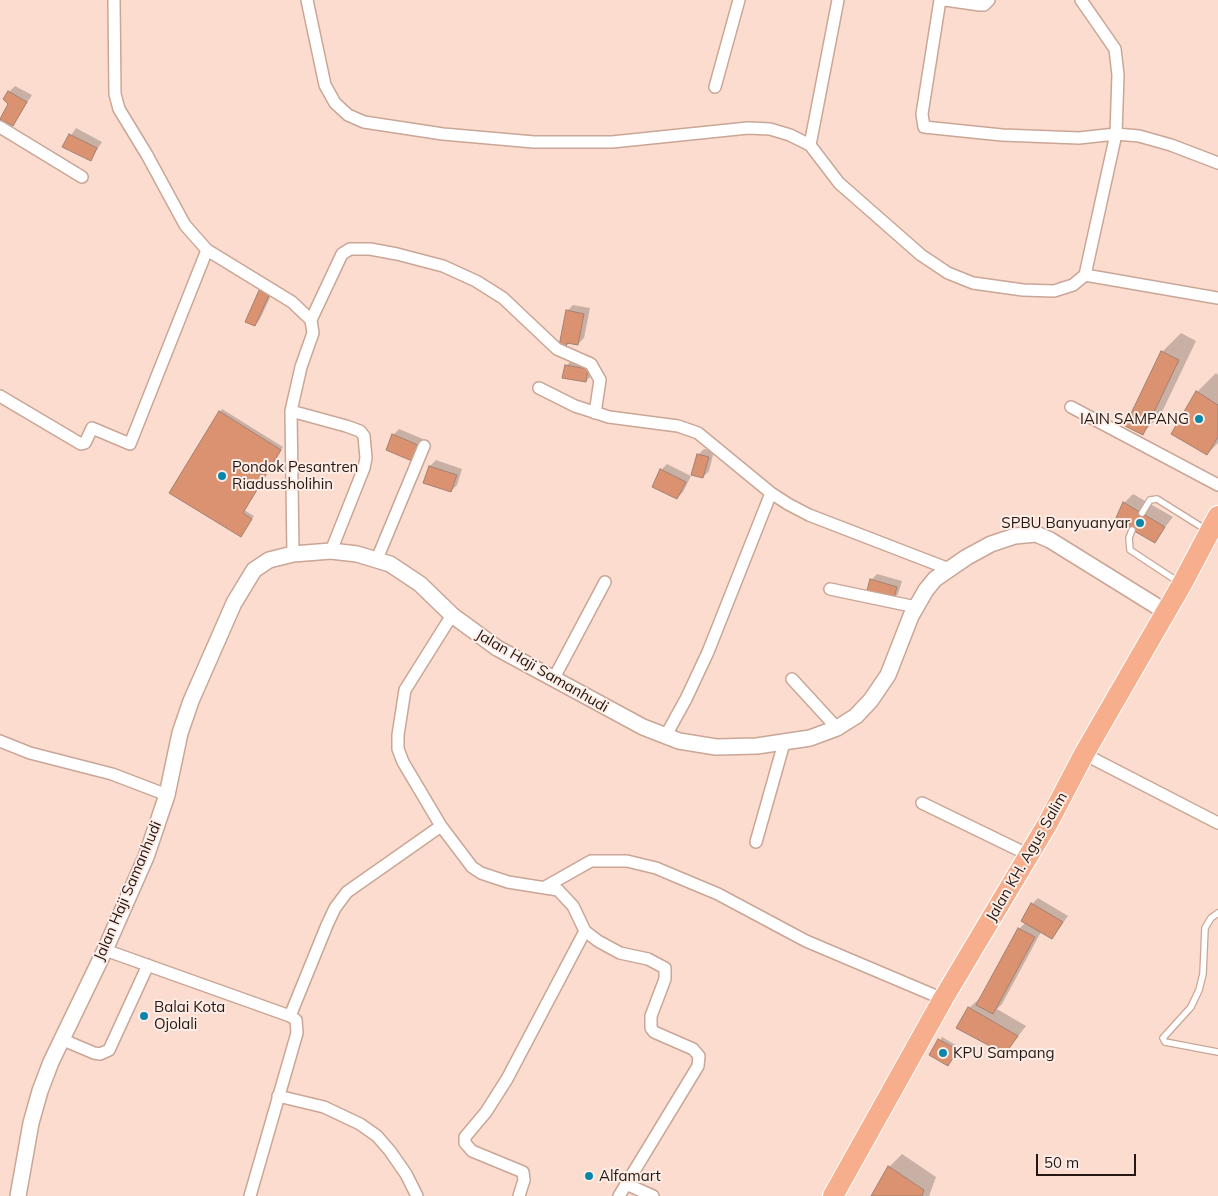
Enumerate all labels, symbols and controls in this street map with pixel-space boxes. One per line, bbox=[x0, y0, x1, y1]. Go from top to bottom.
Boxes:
place label: IAIN SAMPANG bbox=[1080, 410, 1189, 428]
marker: IAIN SAMPANG bbox=[1193, 413, 1205, 425]
place label: Pondok Pesantren Riadussholihin bbox=[232, 458, 358, 493]
marker: Pondok Pesantren Riadussholihin bbox=[216, 470, 228, 482]
place label: SPBU Banyuanyar bbox=[1001, 514, 1130, 532]
marker: SPBU Banyuanyar bbox=[1134, 517, 1146, 529]
street label: Jalan Haji Samanhudi bbox=[473, 626, 611, 716]
street label: Jalan KH. Agus Salim bbox=[983, 789, 1071, 925]
street label: Jalan Haji Samanhudi bbox=[90, 818, 166, 964]
place label: Balai Kota Ojolali bbox=[154, 998, 225, 1033]
marker: Balai Kota Ojolali bbox=[138, 1010, 150, 1022]
place label: KPU Sampang bbox=[953, 1044, 1054, 1062]
marker: KPU Sampang bbox=[937, 1047, 949, 1059]
scale bar bbox=[1038, 1144, 1138, 1176]
text: 50 m bbox=[1044, 1153, 1079, 1172]
place label: Alfamart bbox=[599, 1167, 661, 1185]
marker: Alfamart bbox=[583, 1170, 595, 1182]

